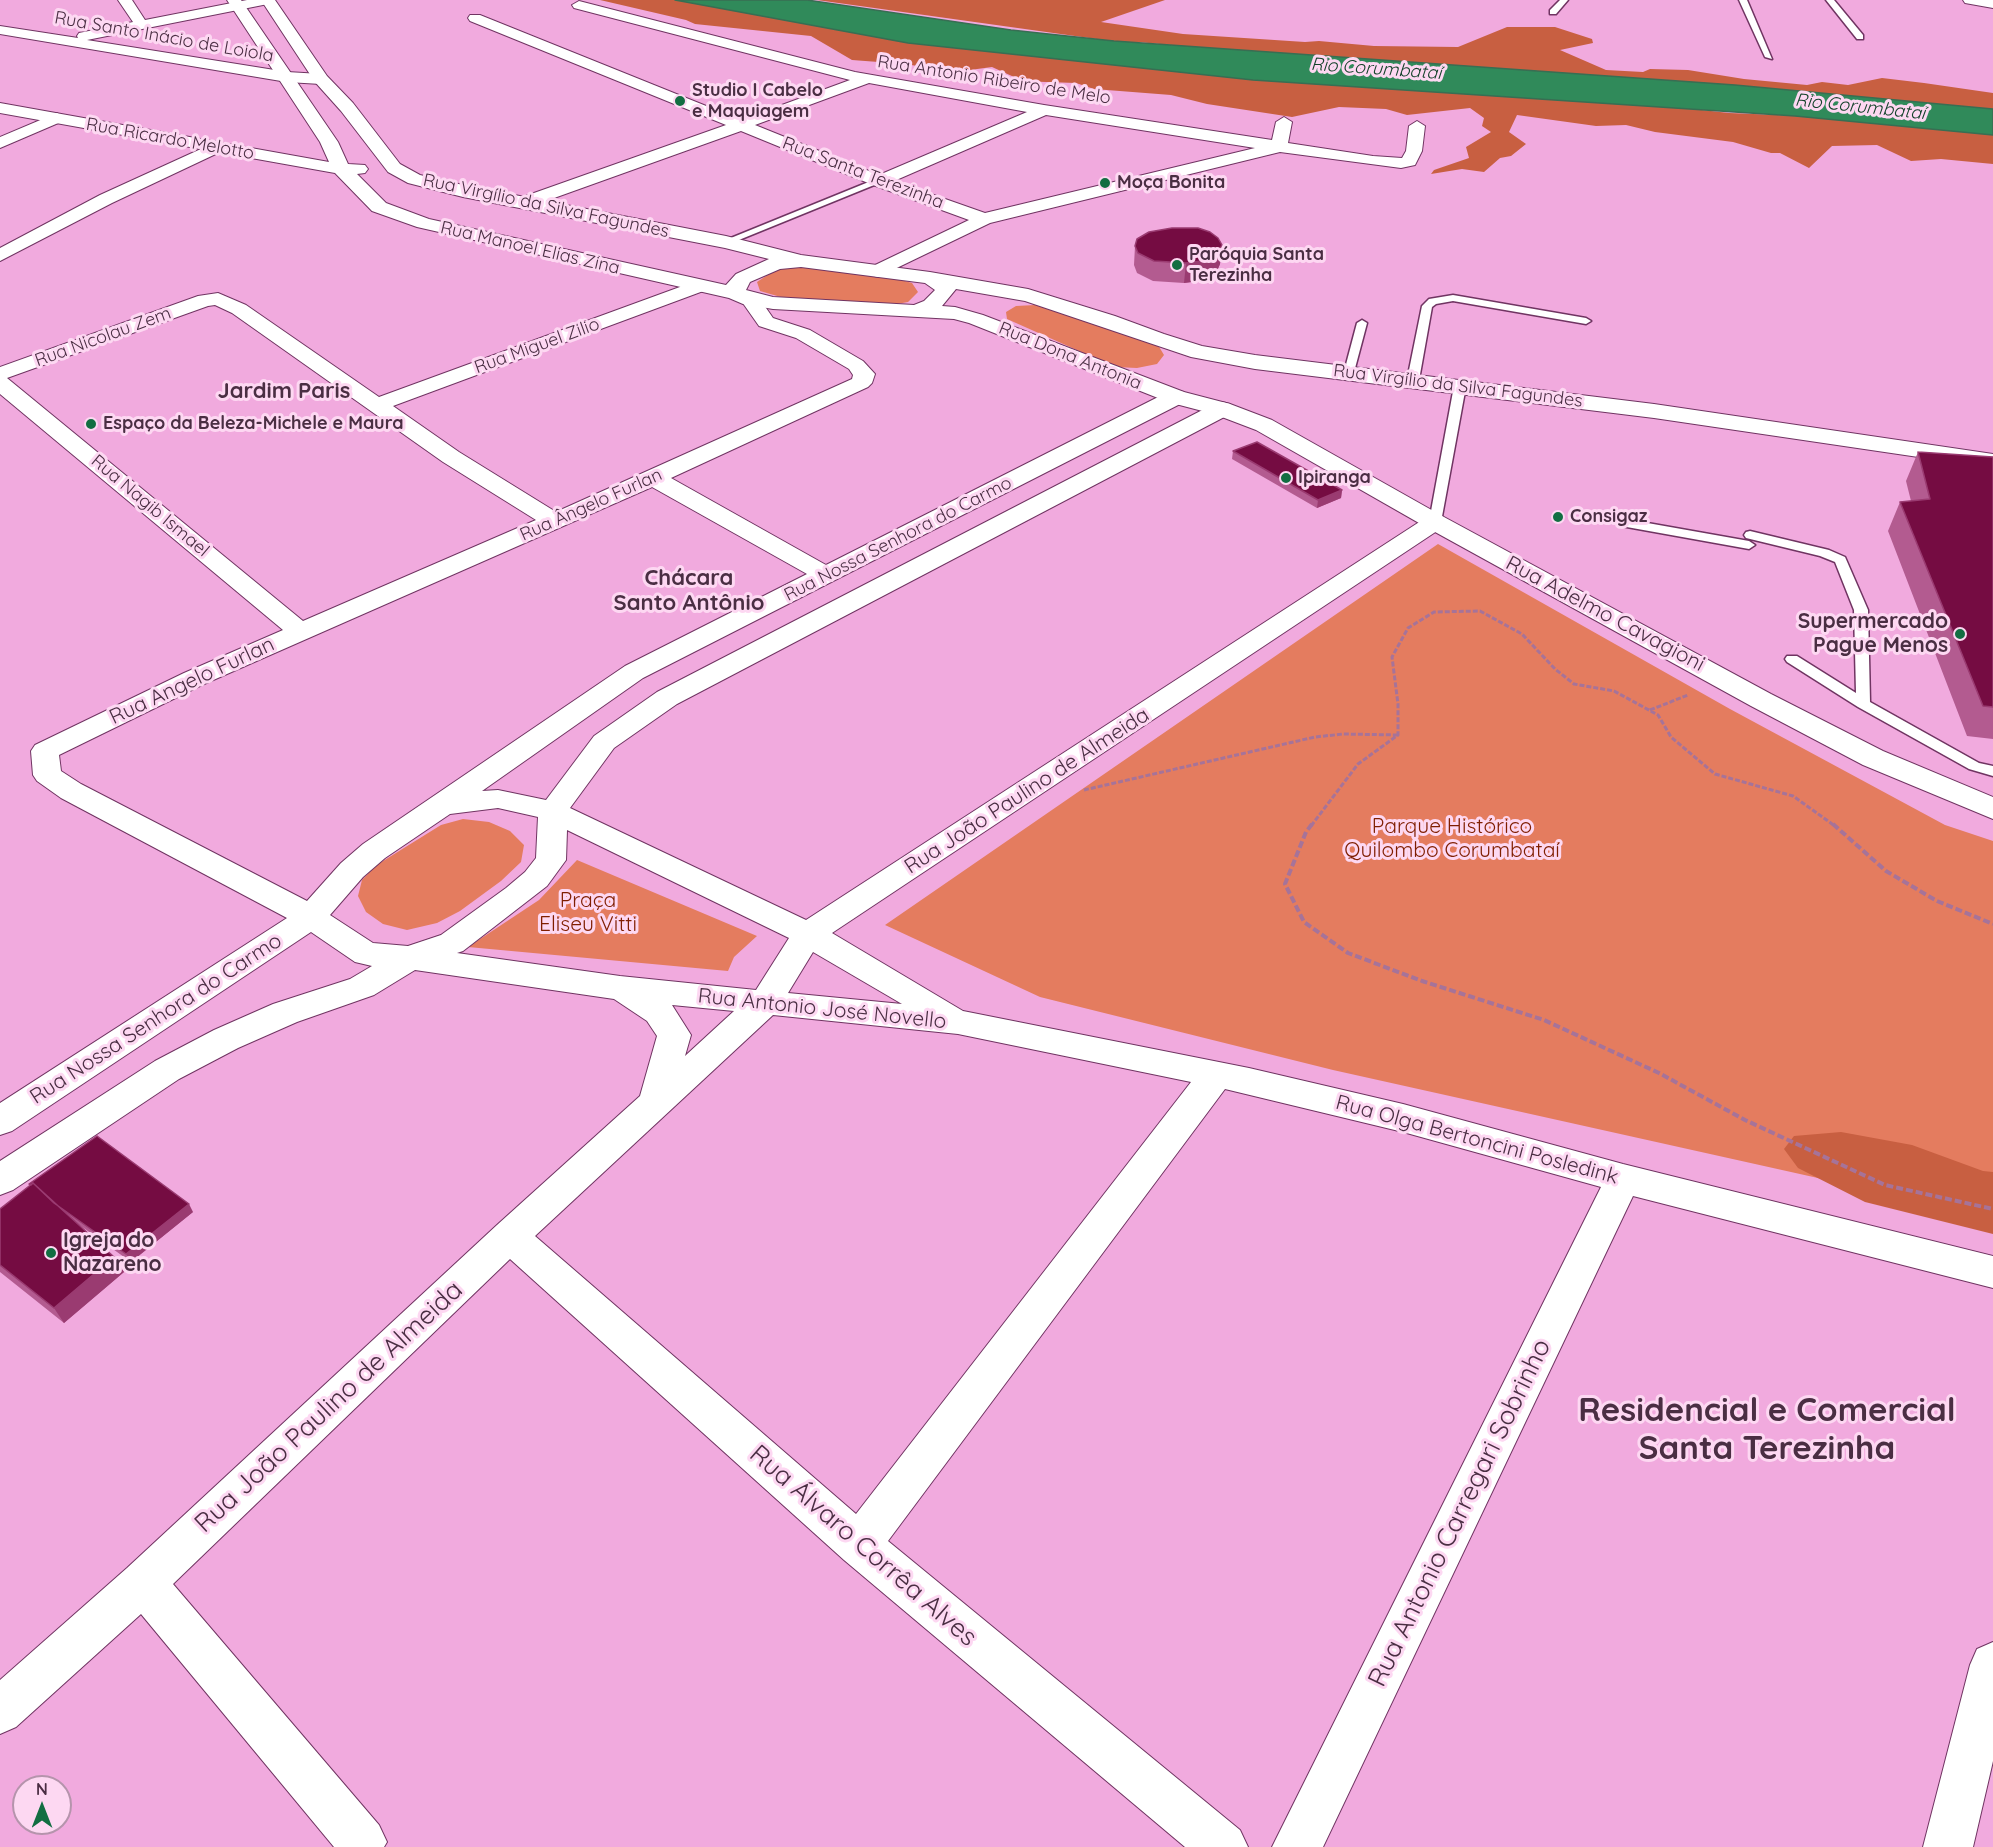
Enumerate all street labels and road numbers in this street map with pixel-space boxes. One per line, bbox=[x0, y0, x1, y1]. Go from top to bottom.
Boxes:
street label: Rua Santo Inácio de Loiola bbox=[53, 7, 275, 67]
street label: Rua Antonio Ribeiro de Melo bbox=[876, 51, 1112, 109]
street label: Rua Ricardo Melotto bbox=[84, 114, 256, 164]
street label: Rua Santa Terezinha bbox=[779, 132, 947, 214]
street label: Rua Virgílio da Silva Fagundes bbox=[421, 169, 671, 243]
street label: Rua Manoel Elias Zina bbox=[438, 217, 622, 279]
street label: Rua Nicolau Zem bbox=[32, 302, 174, 372]
street label: Rua Miguel Zilio bbox=[472, 313, 602, 379]
street label: Rua Dona Antonia bbox=[995, 317, 1145, 395]
street label: Rua Virgílio da Silva Fagundes bbox=[1332, 360, 1584, 412]
street label: Rua Nagib Ismael bbox=[87, 450, 213, 562]
street label: Rua Ângelo Furlan bbox=[517, 464, 665, 546]
street label: Rua Nossa Senhora do Carmo bbox=[781, 472, 1015, 606]
street label: Rua Adelmo Cavagioni bbox=[1501, 551, 1709, 677]
street label: Rua Angelo Furlan bbox=[106, 632, 278, 730]
street label: Rua João Paulino de Almeida bbox=[900, 702, 1154, 880]
street label: Rua Nossa Senhora do Carmo bbox=[26, 928, 286, 1110]
street label: Rua Antonio José Novello bbox=[696, 983, 948, 1035]
street label: Rua Olga Bertoncini Posledink bbox=[1333, 1090, 1621, 1190]
street label: Rua João Paulino de Almeida bbox=[189, 1275, 469, 1539]
street label: Rua Antonio Carregari Sobrinho bbox=[1362, 1334, 1558, 1692]
street label: Rua Álvaro Corrêa Alves bbox=[743, 1439, 983, 1653]

